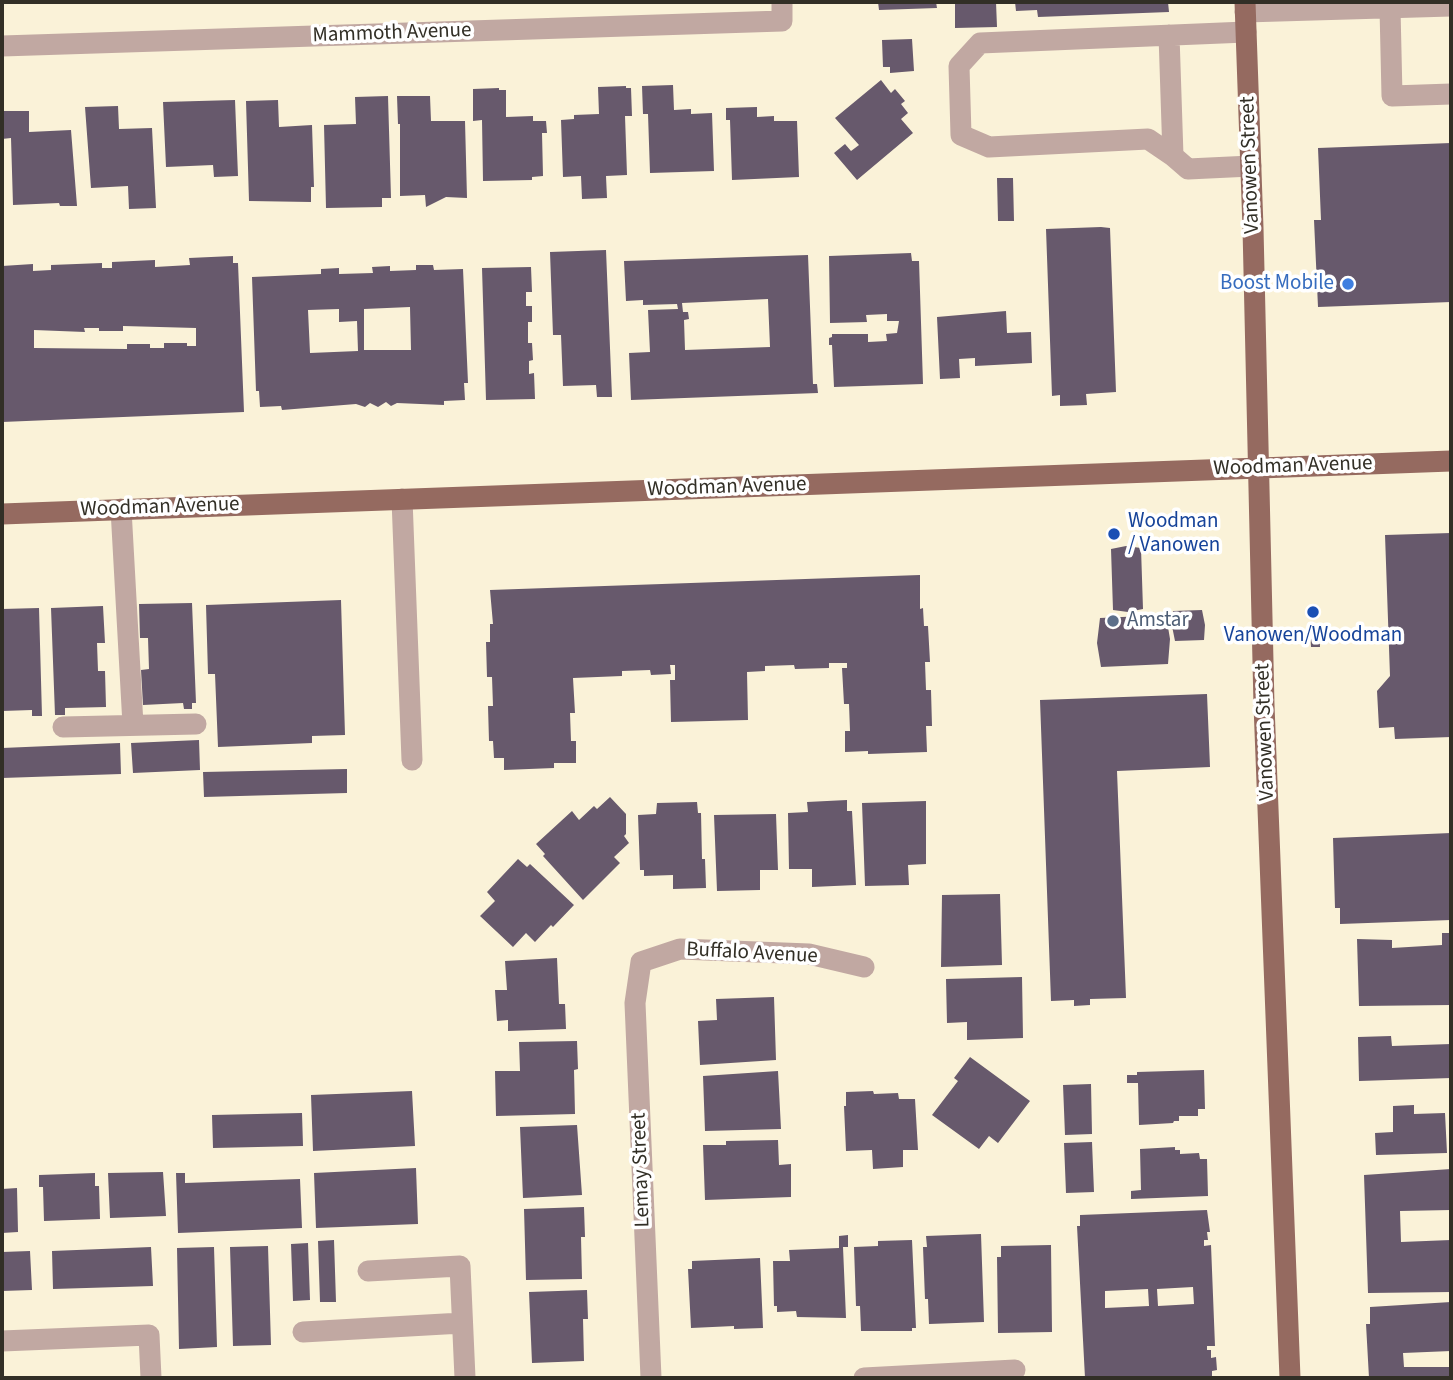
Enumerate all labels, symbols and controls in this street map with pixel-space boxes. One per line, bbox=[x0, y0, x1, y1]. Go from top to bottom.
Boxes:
street label: Mammoth Avenue bbox=[312, 19, 472, 49]
street label: Vanowen Street bbox=[1236, 96, 1266, 234]
place label: Boost Mobile bbox=[1220, 271, 1334, 297]
marker: Boost Mobile bbox=[1340, 276, 1356, 292]
street label: Woodman Avenue bbox=[1213, 452, 1373, 482]
street label: Woodman Avenue bbox=[647, 473, 807, 503]
street label: Woodman Avenue bbox=[80, 493, 240, 523]
place label: Woodman / Vanowen bbox=[1128, 509, 1220, 559]
marker: Woodman / Vanowen bbox=[1106, 526, 1122, 542]
marker: Vanowen/Woodman bbox=[1305, 604, 1321, 620]
place label: Amstar bbox=[1127, 608, 1189, 634]
marker: Amstar bbox=[1105, 613, 1121, 629]
place label: Vanowen/Woodman bbox=[1224, 623, 1402, 649]
street label: Vanowen Street bbox=[1251, 663, 1281, 801]
street label: Buffalo Avenue bbox=[686, 938, 818, 970]
street label: Lemay Street bbox=[627, 1112, 657, 1228]

